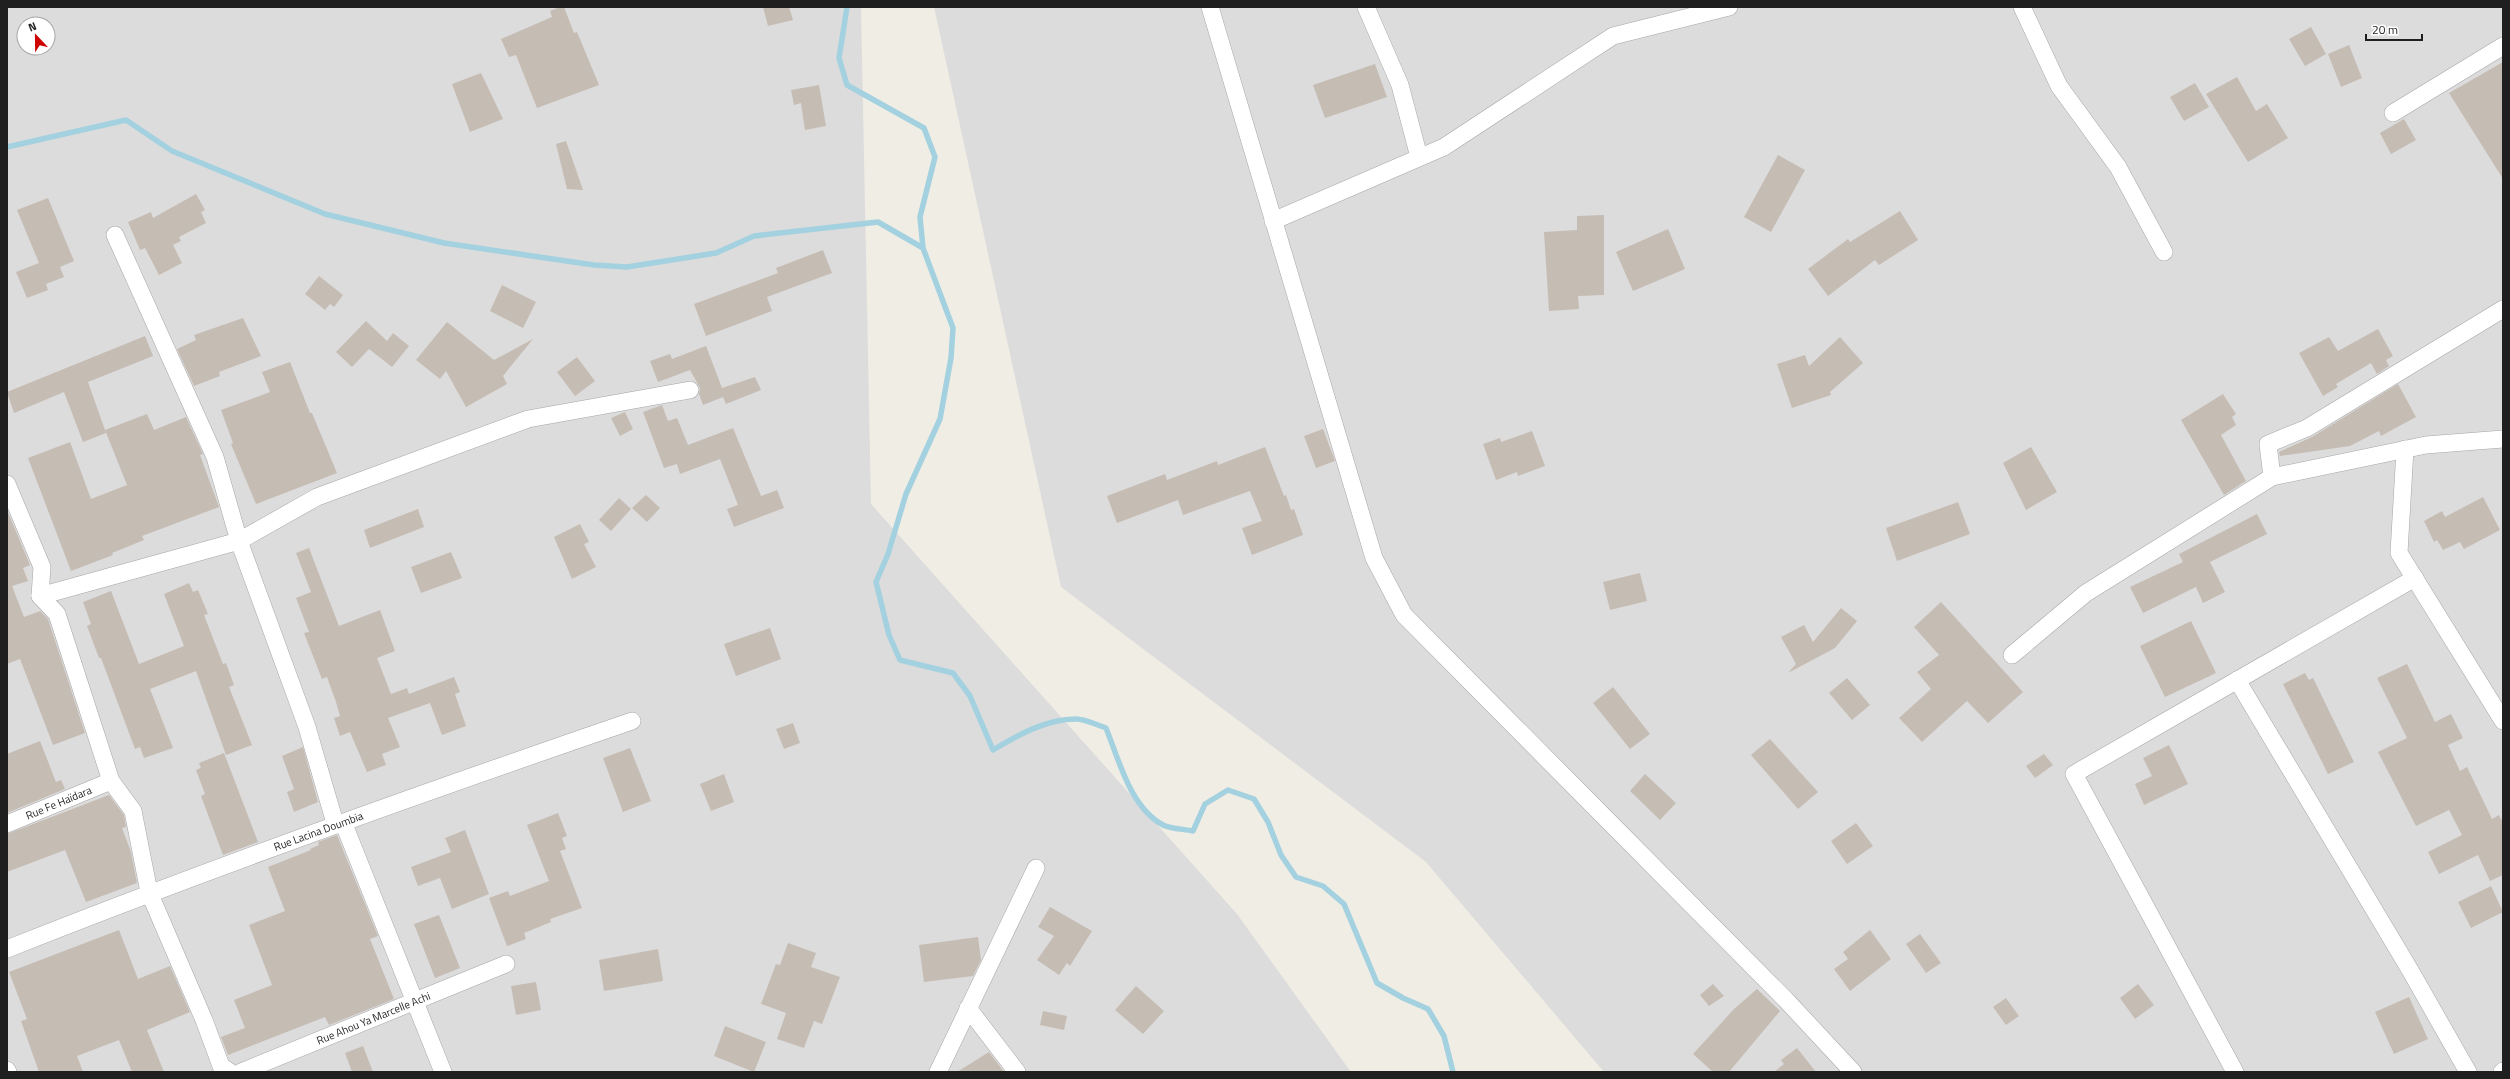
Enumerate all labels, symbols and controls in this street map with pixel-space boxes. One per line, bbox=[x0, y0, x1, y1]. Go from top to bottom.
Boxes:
north arrow bbox=[16, 16, 56, 56]
scale bar bbox=[2366, 16, 2422, 42]
text: N bbox=[26, 18, 39, 36]
text: 20 m bbox=[2372, 20, 2398, 39]
street label: Rue Fe Haïdara bbox=[23, 782, 95, 823]
street label: Rue Lacina Doumbia bbox=[271, 807, 366, 855]
street label: Rue Ahou Ya Marcelle Achi bbox=[314, 988, 433, 1048]

